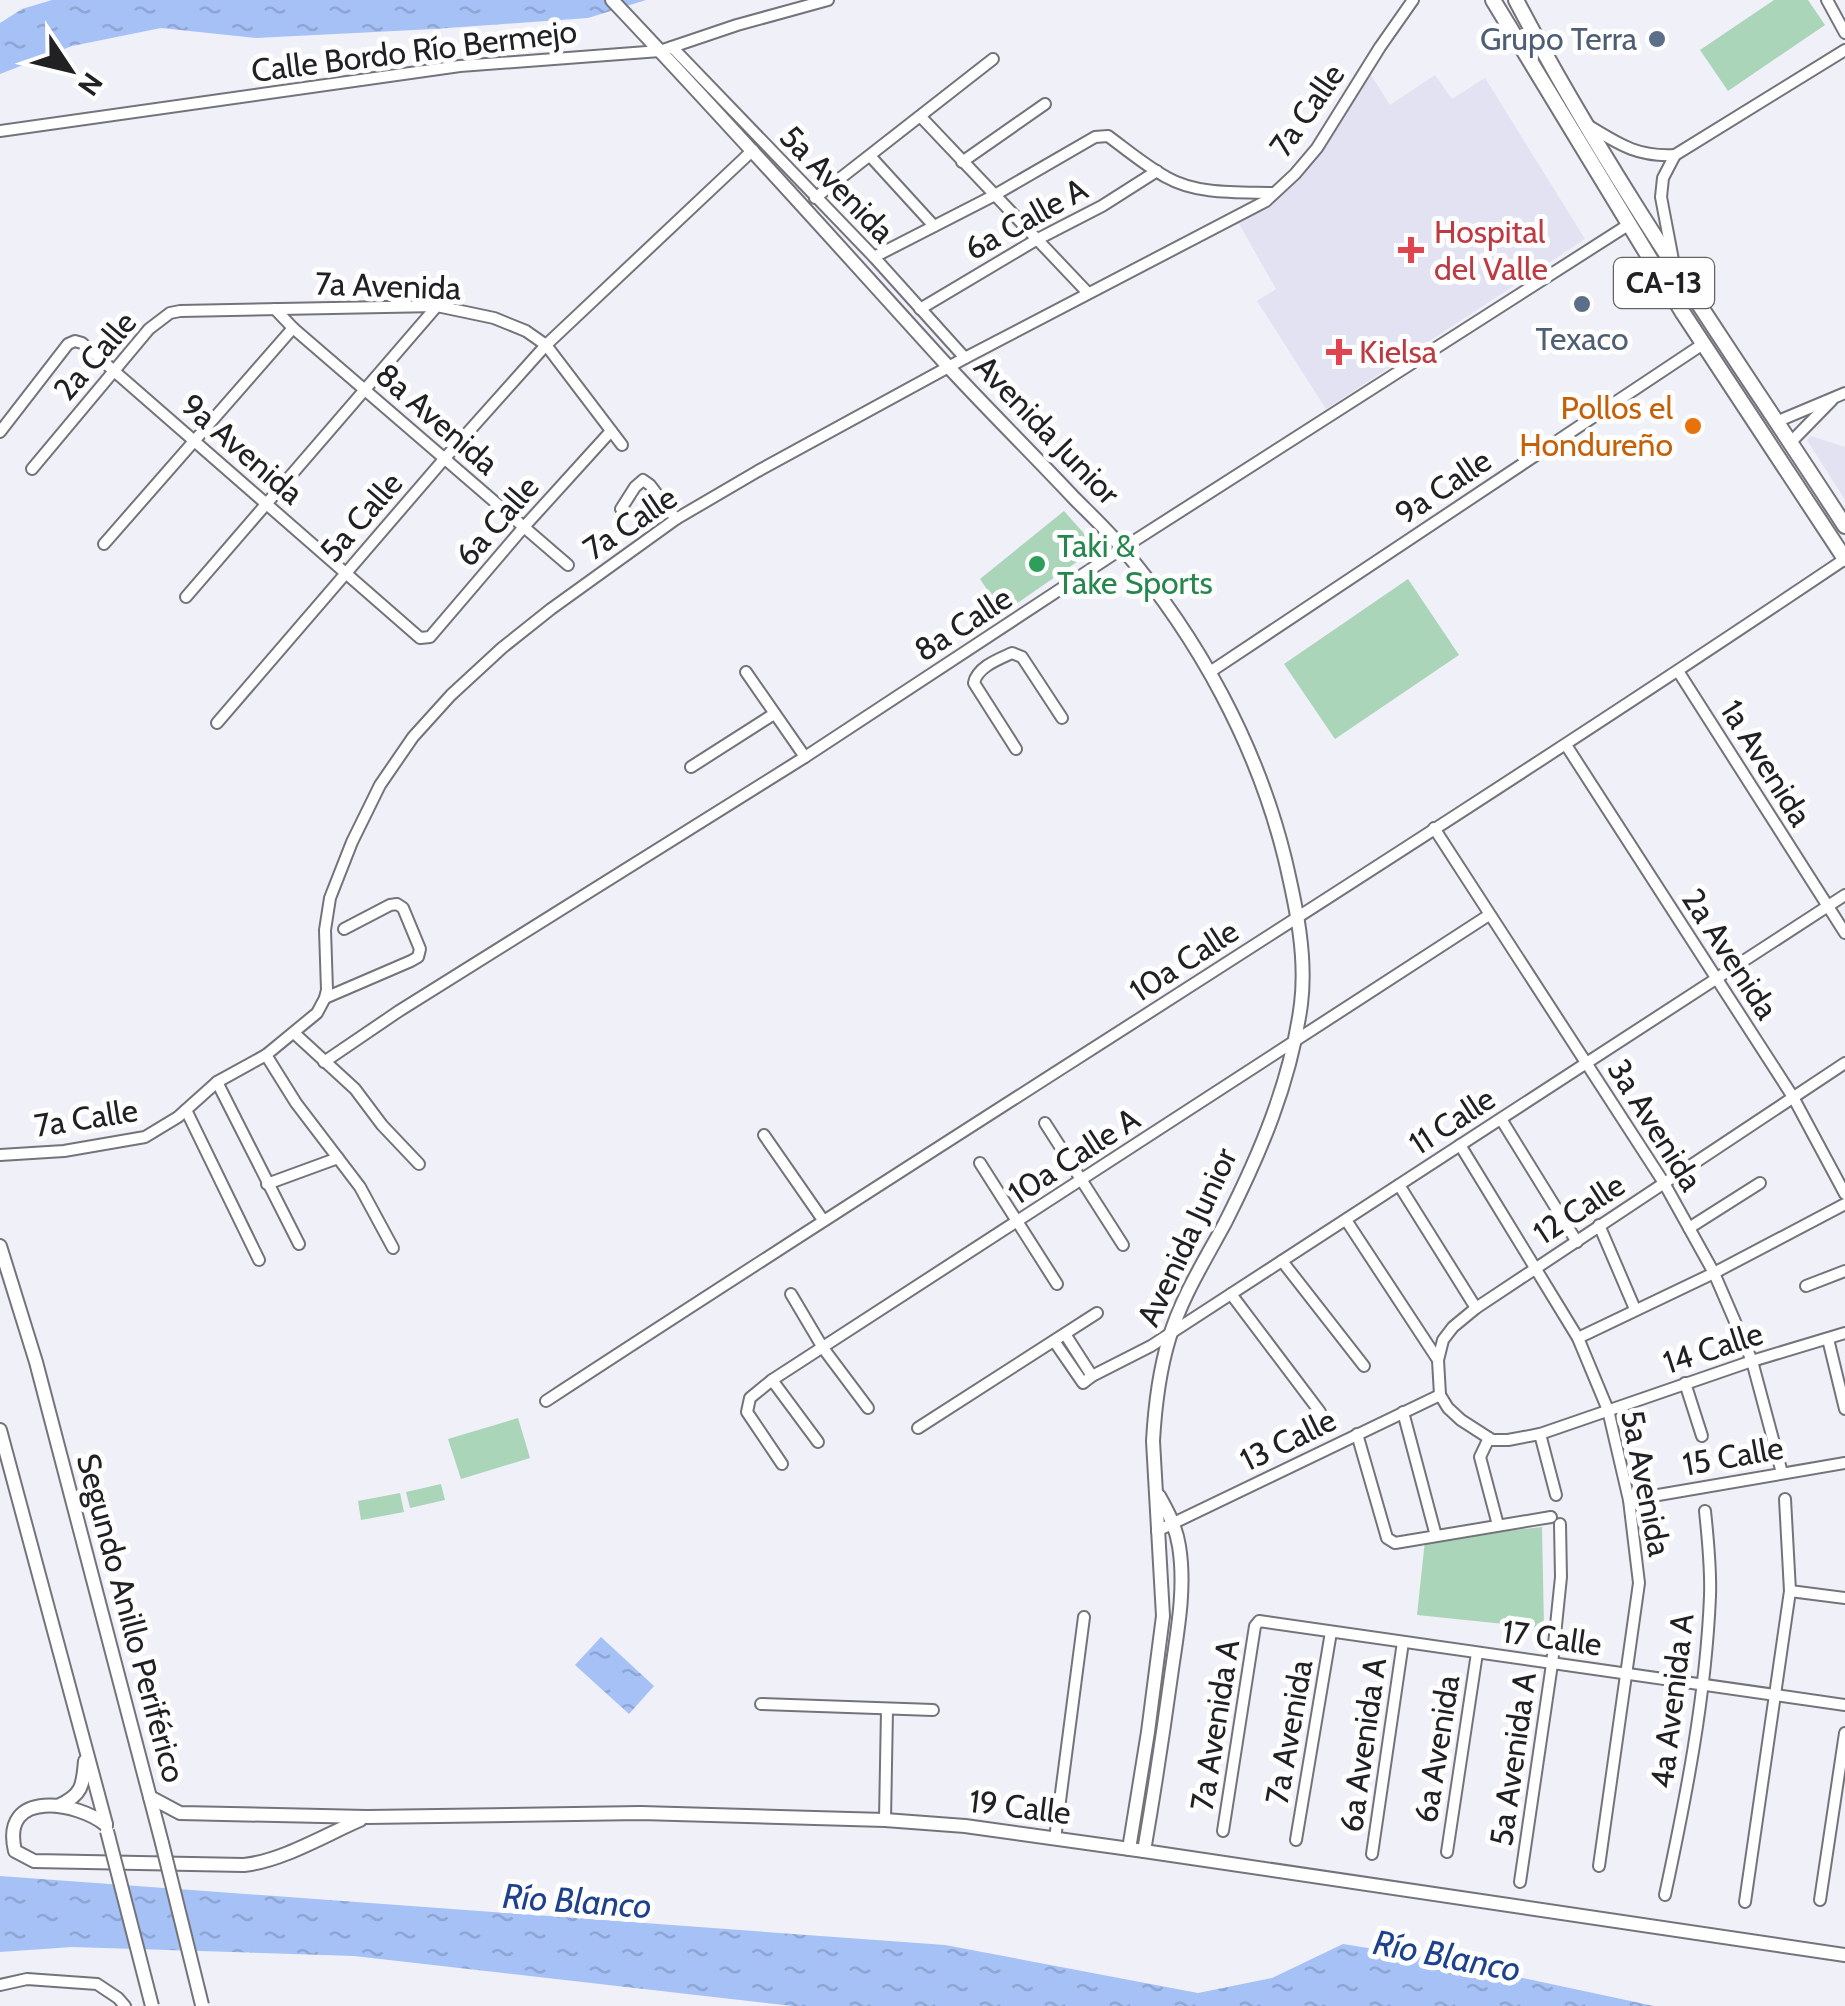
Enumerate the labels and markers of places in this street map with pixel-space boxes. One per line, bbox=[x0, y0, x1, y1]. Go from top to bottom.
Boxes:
place label: Grupo Terra bbox=[1480, 19, 1638, 58]
marker: Grupo Terra bbox=[1646, 28, 1668, 50]
place label: Hospital del Valle bbox=[1434, 212, 1548, 288]
marker: Hospital del Valle bbox=[1398, 237, 1424, 263]
marker: Texaco bbox=[1571, 293, 1593, 315]
place label: Texaco bbox=[1535, 319, 1629, 358]
place label: Kielsa bbox=[1359, 332, 1438, 371]
marker: Kielsa bbox=[1328, 341, 1350, 363]
place label: Pollos el Hondureño bbox=[1519, 388, 1673, 464]
marker: Pollos el Hondureño bbox=[1682, 415, 1704, 437]
place label: Taki & Take Sports bbox=[1057, 526, 1213, 602]
marker: Taki & Take Sports bbox=[1026, 553, 1048, 575]

